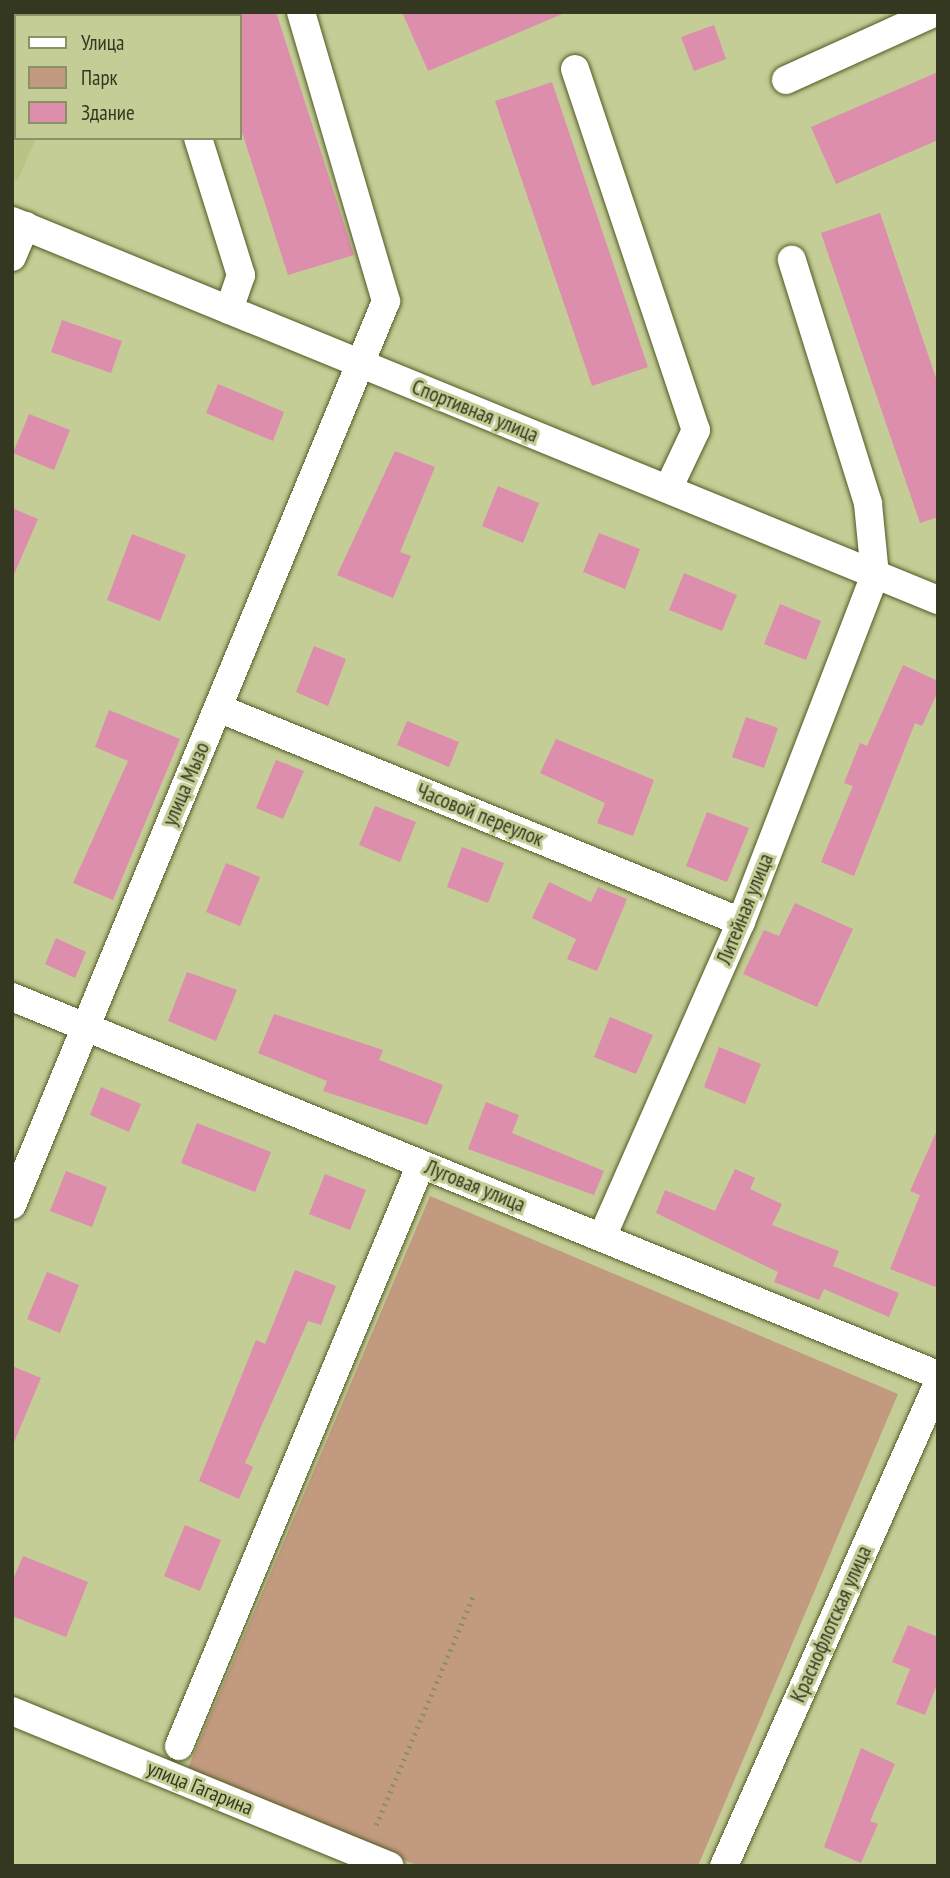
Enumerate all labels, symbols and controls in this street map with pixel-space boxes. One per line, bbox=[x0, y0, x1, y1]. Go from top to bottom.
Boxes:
legend bbox=[14, 14, 242, 140]
text: Улица bbox=[81, 29, 124, 56]
text: Парк bbox=[81, 64, 118, 91]
text: Здание bbox=[81, 99, 135, 126]
street label: Спортивная улица bbox=[408, 374, 542, 448]
street label: улица Мызо bbox=[157, 738, 215, 830]
street label: Часовой переулок bbox=[413, 778, 547, 852]
street label: Литейная улица bbox=[711, 850, 779, 968]
street label: Луговая улица bbox=[421, 1154, 529, 1218]
street label: Краснофлотская улица bbox=[785, 1542, 877, 1706]
street label: улица Гагарина bbox=[143, 1755, 257, 1821]

